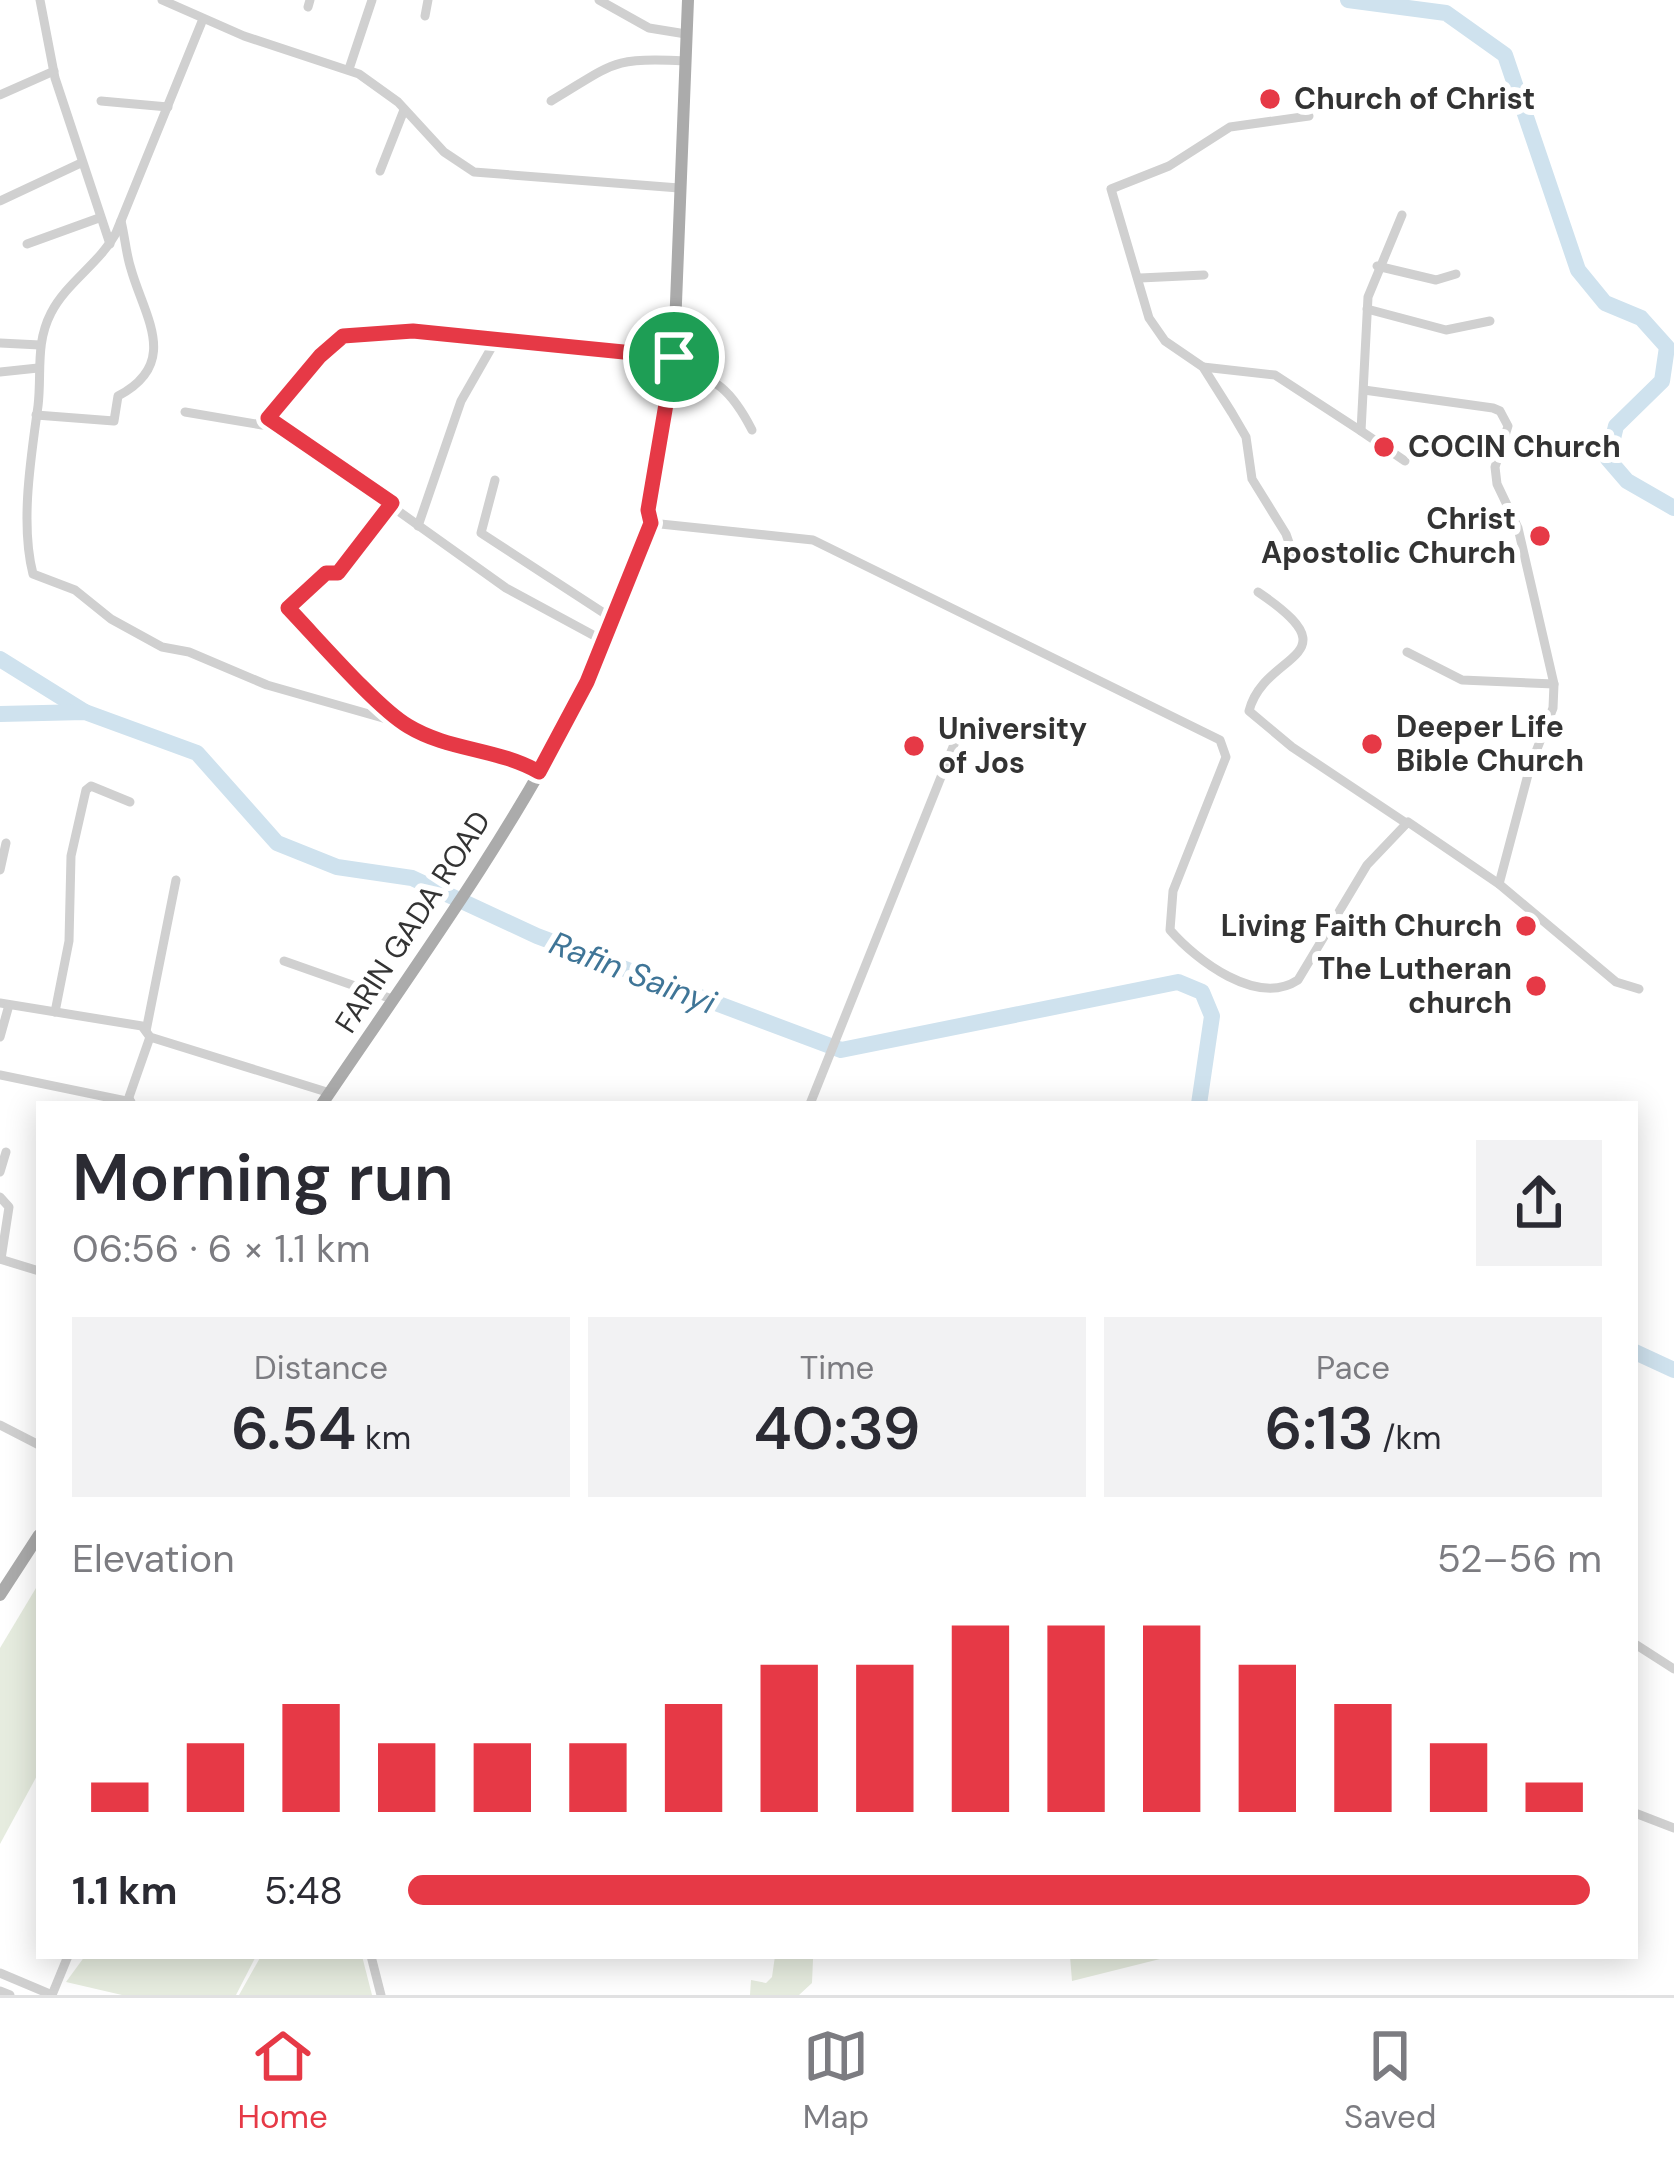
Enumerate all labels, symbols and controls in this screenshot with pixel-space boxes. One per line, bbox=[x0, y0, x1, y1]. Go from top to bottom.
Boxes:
place label: Church of Christ bbox=[1294, 79, 1535, 118]
marker: Church of Christ bbox=[1257, 86, 1283, 112]
pin bbox=[623, 306, 725, 408]
icon: arrive bbox=[641, 324, 707, 390]
place label: COCIN Church bbox=[1408, 427, 1621, 466]
marker: COCIN Church bbox=[1371, 434, 1397, 460]
place label: Christ Apostolic Church bbox=[1261, 499, 1516, 572]
marker: Christ Apostolic Church bbox=[1527, 523, 1553, 549]
place label: Deeper Life Bible Church bbox=[1396, 707, 1584, 780]
place label: University of Jos bbox=[938, 709, 1087, 782]
marker: Deeper Life Bible Church bbox=[1359, 731, 1385, 757]
marker: University of Jos bbox=[901, 733, 927, 759]
street label: FARIN GADA ROAD bbox=[326, 803, 499, 1040]
place label: Living Faith Church bbox=[1221, 906, 1502, 945]
marker: Living Faith Church bbox=[1513, 913, 1539, 939]
water label: Rafin Sainyi bbox=[544, 921, 723, 1024]
place label: The Lutheran church bbox=[1317, 949, 1512, 1022]
marker: The Lutheran church bbox=[1523, 973, 1549, 999]
text: Morning run bbox=[72, 1135, 454, 1220]
button: share bbox=[1476, 1140, 1602, 1266]
text: 06:56 · 6 × 1.1 km bbox=[72, 1223, 370, 1274]
text: Distance bbox=[254, 1346, 388, 1389]
text: Time bbox=[800, 1346, 874, 1389]
text: Pace bbox=[1316, 1346, 1390, 1389]
text: 6.54 bbox=[231, 1389, 356, 1468]
text: 40:39 bbox=[754, 1389, 920, 1468]
text: 6:13 bbox=[1265, 1389, 1374, 1468]
text: km bbox=[356, 1416, 411, 1459]
text: /km bbox=[1374, 1416, 1441, 1459]
text: Elevation bbox=[72, 1533, 235, 1584]
text: 52–56 m bbox=[1437, 1533, 1602, 1584]
text: 1.1 km bbox=[72, 1865, 177, 1916]
text: 5:48 bbox=[264, 1865, 343, 1916]
tab: Home bbox=[237, 2023, 328, 2138]
tab: Map bbox=[803, 2023, 869, 2138]
tab: Saved bbox=[1344, 2023, 1437, 2138]

